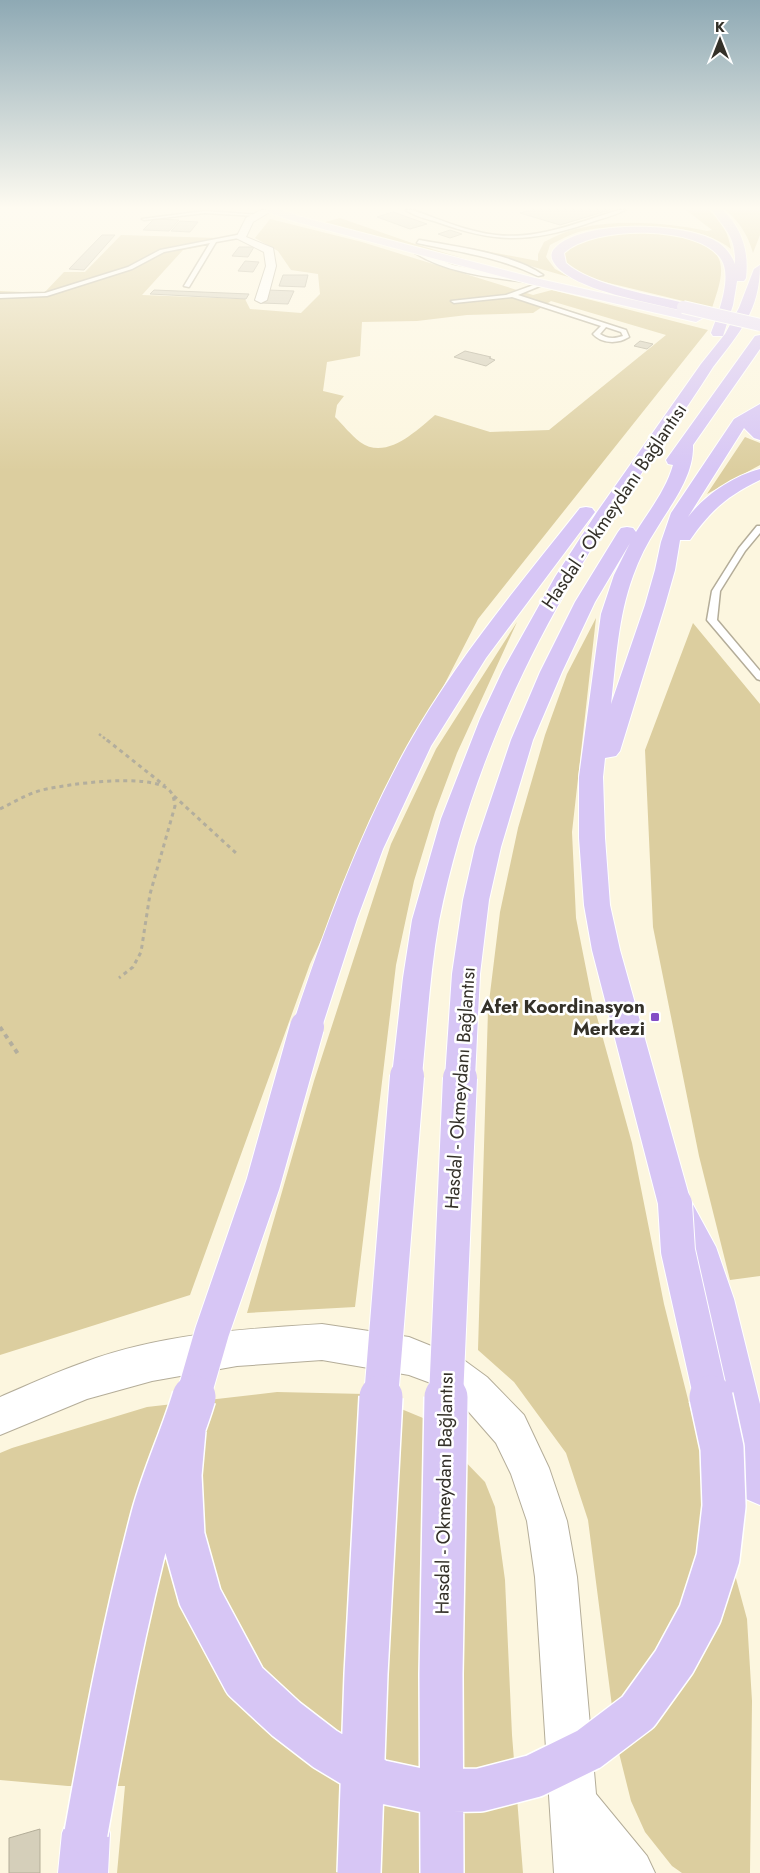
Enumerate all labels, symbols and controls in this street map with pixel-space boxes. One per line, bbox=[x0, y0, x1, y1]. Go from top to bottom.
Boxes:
north arrow bbox=[695, 15, 745, 65]
text: K bbox=[715, 17, 725, 37]
street label: Hasdal - Okmeydanı Bağlantısı bbox=[535, 398, 693, 614]
street label: Hasdal - Okmeydanı Bağlantısı bbox=[438, 966, 482, 1210]
place label: Afet Koordinasyon Merkezi bbox=[479, 993, 645, 1042]
marker: Afet Koordinasyon Merkezi bbox=[649, 1011, 661, 1023]
street label: Hasdal - Okmeydanı Bağlantısı bbox=[428, 1371, 460, 1615]

